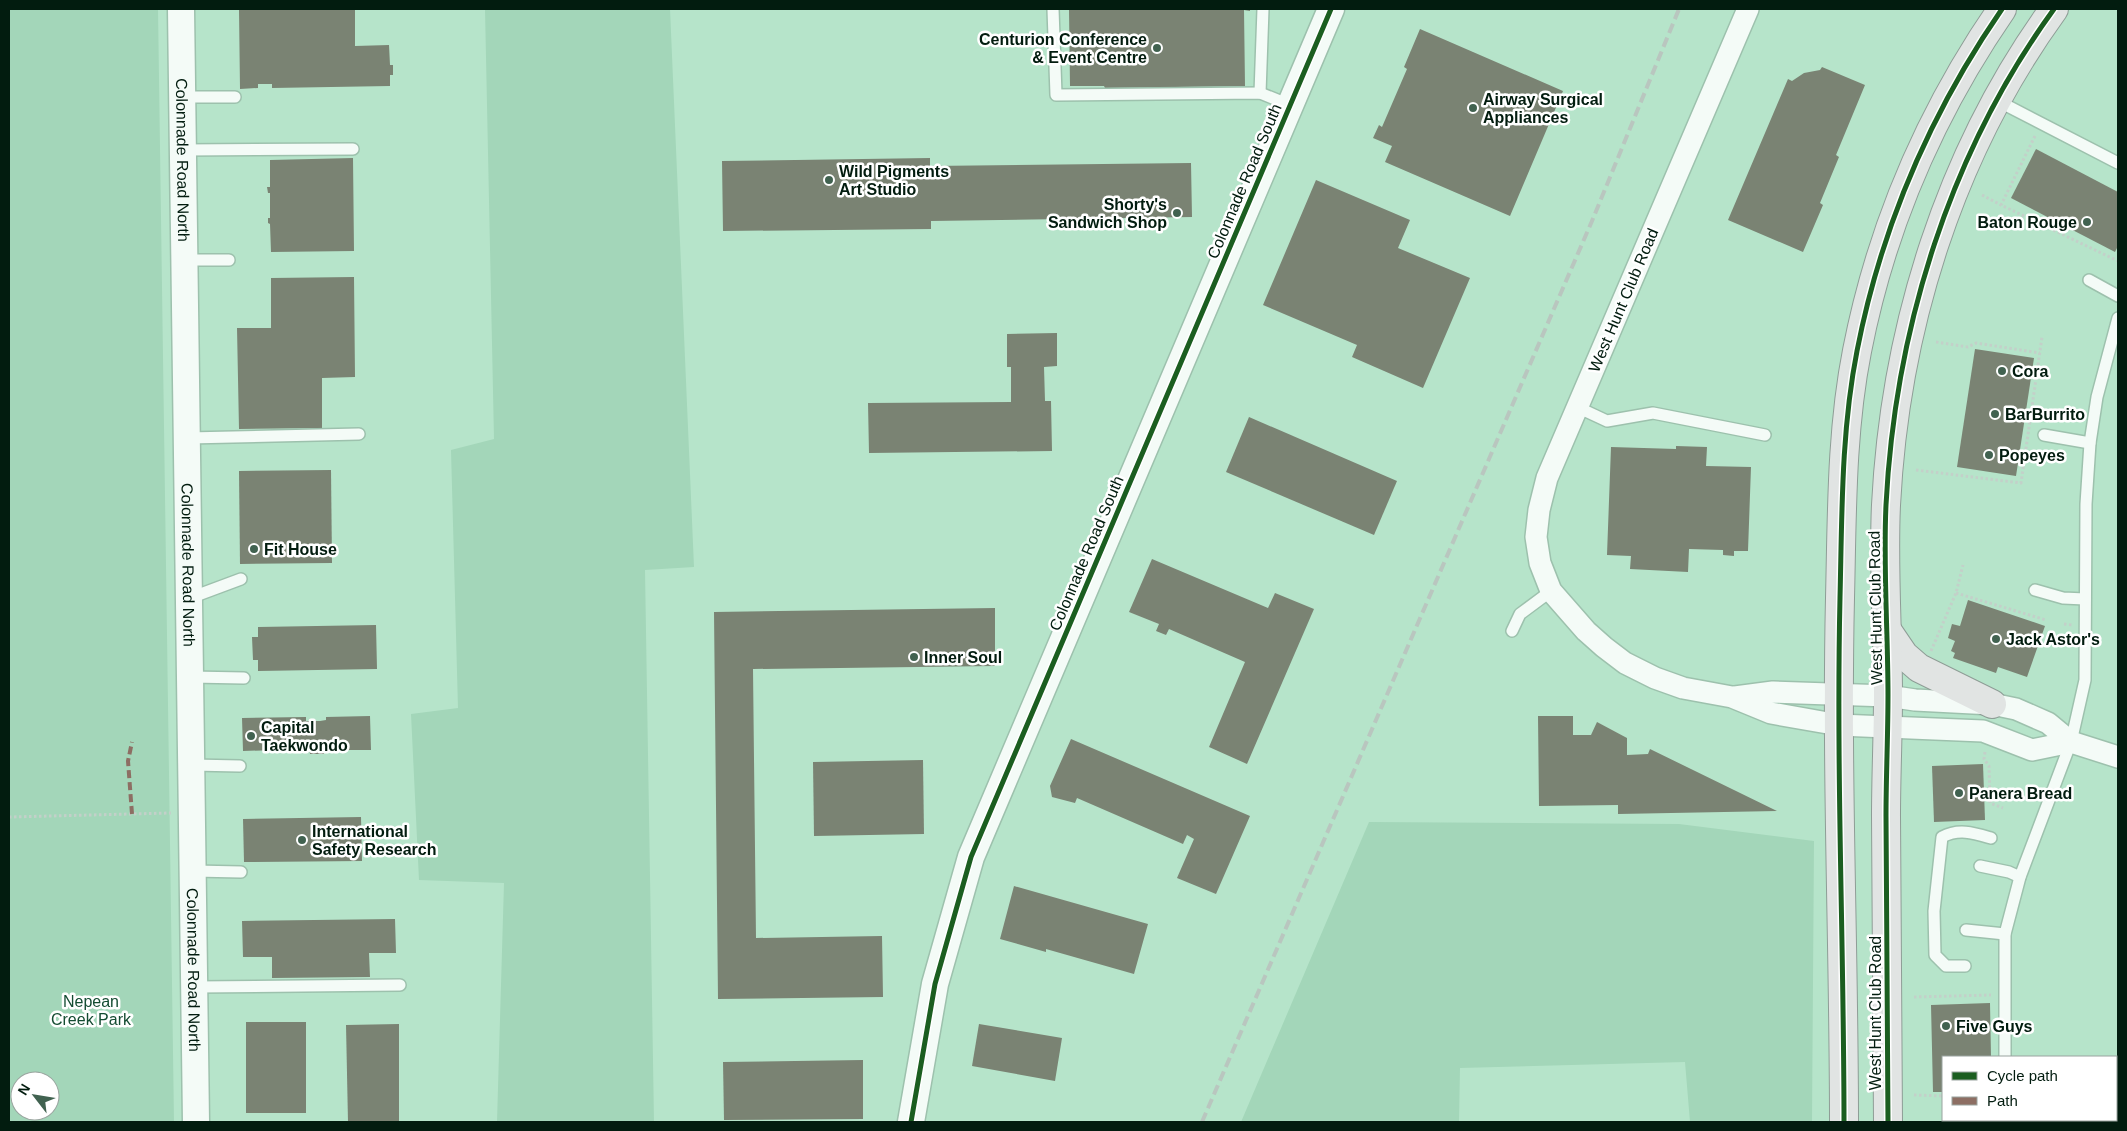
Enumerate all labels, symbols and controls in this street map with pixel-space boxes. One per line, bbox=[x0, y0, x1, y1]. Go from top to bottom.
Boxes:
place label: Centurion Conference & Event Centre bbox=[979, 31, 1147, 66]
marker: Centurion Conference & Event Centre bbox=[1151, 42, 1163, 54]
street label: Colonnade Road North bbox=[173, 78, 192, 242]
place label: Airway Surgical Appliances bbox=[1483, 91, 1603, 126]
street label: Colonnade Road South bbox=[1204, 101, 1285, 261]
marker: Airway Surgical Appliances bbox=[1467, 102, 1479, 114]
place label: Wild Pigments Art Studio bbox=[839, 163, 949, 198]
marker: Wild Pigments Art Studio bbox=[823, 174, 835, 186]
place label: Shorty's Sandwich Shop bbox=[1048, 196, 1167, 231]
marker: Shorty's Sandwich Shop bbox=[1171, 207, 1183, 219]
place label: Baton Rouge bbox=[1977, 214, 2077, 231]
marker: Baton Rouge bbox=[2081, 216, 2093, 228]
street label: West Hunt Club Road bbox=[1585, 226, 1661, 375]
place label: Cora bbox=[2012, 363, 2049, 380]
marker: Cora bbox=[1996, 365, 2008, 377]
place label: BarBurrito bbox=[2005, 406, 2085, 423]
marker: BarBurrito bbox=[1989, 408, 2001, 420]
place label: Popeyes bbox=[1999, 447, 2065, 464]
marker: Popeyes bbox=[1983, 449, 1995, 461]
street label: Colonnade Road South bbox=[1046, 473, 1127, 633]
street label: Colonnade Road North bbox=[178, 483, 198, 647]
street label: West Hunt Club Road bbox=[1866, 531, 1885, 685]
place label: Fit House bbox=[264, 541, 337, 558]
marker: Fit House bbox=[248, 543, 260, 555]
place label: Jack Astor's bbox=[2006, 631, 2100, 648]
marker: Jack Astor's bbox=[1990, 633, 2002, 645]
place label: Inner Soul bbox=[924, 649, 1002, 666]
marker: Inner Soul bbox=[908, 651, 920, 663]
place label: Capital Taekwondo bbox=[261, 719, 348, 754]
marker: Capital Taekwondo bbox=[245, 730, 257, 742]
place label: Panera Bread bbox=[1969, 785, 2072, 802]
marker: Panera Bread bbox=[1953, 787, 1965, 799]
place label: International Safety Research bbox=[312, 823, 437, 858]
marker: International Safety Research bbox=[296, 834, 308, 846]
street label: Colonnade Road North bbox=[184, 888, 203, 1052]
street label: West Hunt Club Road bbox=[1867, 936, 1884, 1090]
park label: Nepean Creek Park bbox=[51, 993, 132, 1028]
place label: Five Guys bbox=[1956, 1018, 2033, 1035]
marker: Five Guys bbox=[1940, 1020, 1952, 1032]
legend bbox=[1942, 1056, 2117, 1121]
text: Cycle path bbox=[1987, 1067, 2058, 1084]
north arrow bbox=[10, 1071, 60, 1121]
text: N bbox=[14, 1081, 33, 1098]
text: Path bbox=[1987, 1092, 2018, 1109]

